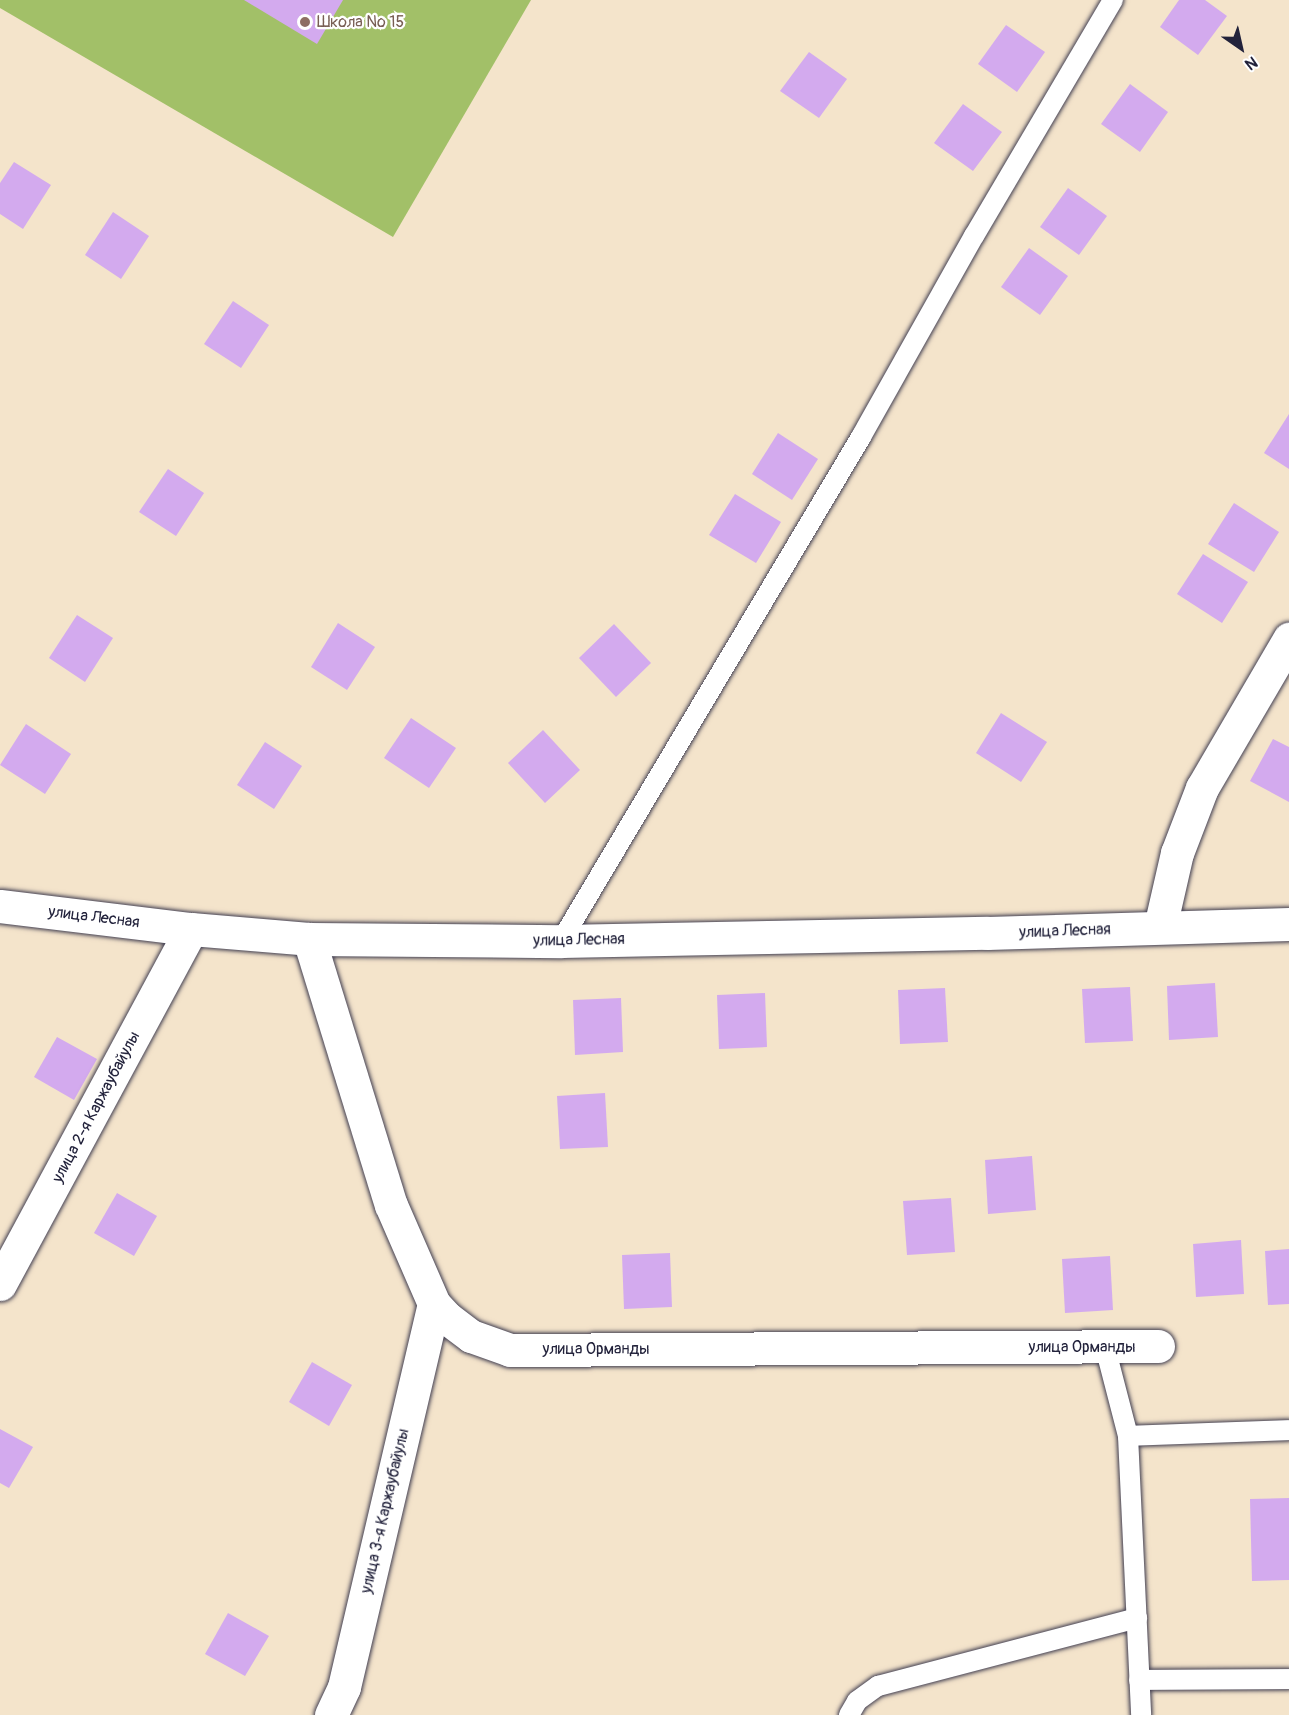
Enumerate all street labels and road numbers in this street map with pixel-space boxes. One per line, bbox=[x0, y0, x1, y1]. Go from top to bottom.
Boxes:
street label: улица Лесная bbox=[47, 902, 141, 932]
street label: улица Лесная bbox=[1019, 920, 1111, 942]
street label: улица Лесная bbox=[533, 930, 625, 950]
street label: улица 2-я Каржаубайулы bbox=[48, 1028, 144, 1186]
street label: улица Орманды bbox=[1029, 1337, 1135, 1357]
street label: улица Орманды bbox=[543, 1339, 649, 1359]
street label: улица 3-я Каржаубайулы bbox=[357, 1427, 413, 1595]

